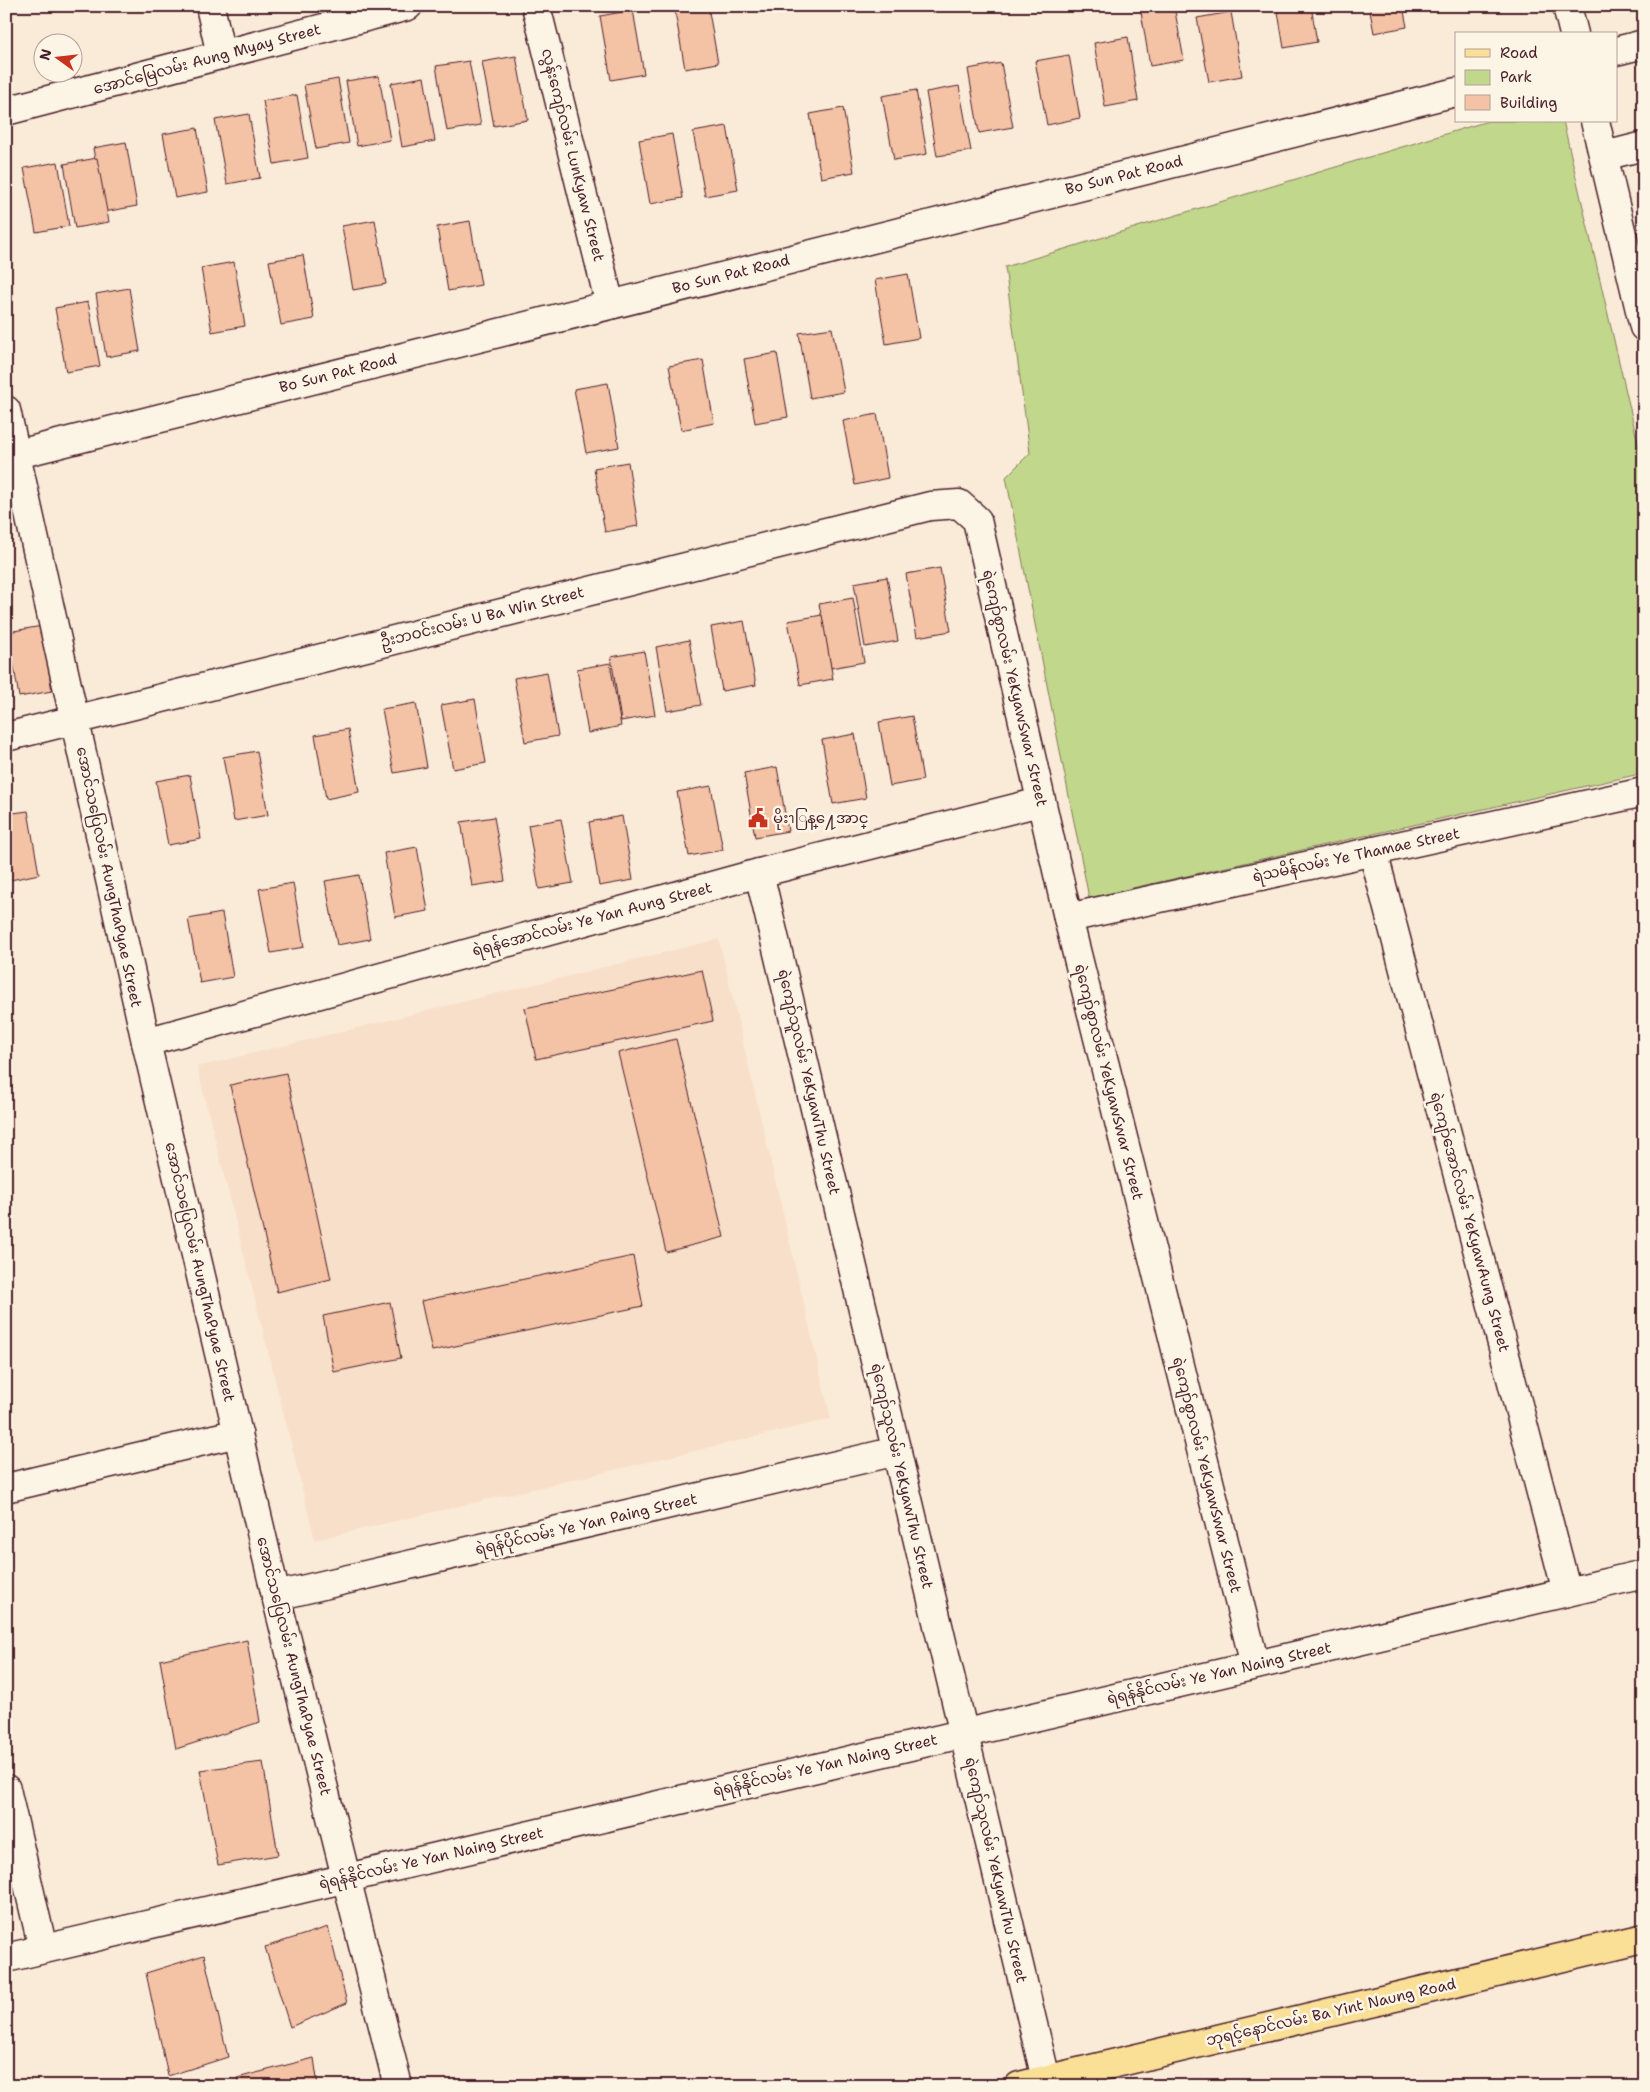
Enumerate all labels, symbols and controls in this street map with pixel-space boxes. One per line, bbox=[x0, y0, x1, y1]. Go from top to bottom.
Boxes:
street label: အောင်မြေလမ်း Aung Myay Street bbox=[91, 19, 323, 101]
north arrow bbox=[32, 32, 82, 82]
legend bbox=[1455, 32, 1618, 122]
text: Road bbox=[1500, 43, 1538, 63]
street label: လွန်းကျော်လမ်း LunKyaw Street bbox=[535, 46, 609, 264]
text: N bbox=[35, 47, 56, 62]
text: Park bbox=[1500, 67, 1532, 87]
text: Building bbox=[1500, 93, 1557, 113]
street label: Bo Sun Pat Road bbox=[1063, 151, 1185, 199]
street label: Bo Sun Pat Road bbox=[670, 250, 792, 298]
street label: Bo Sun Pat Road bbox=[277, 349, 399, 397]
street label: ရဲကျော်စွာလမ်း YeKyawSwar Street bbox=[976, 568, 1052, 809]
street label: ဦးဘဝင်းလမ်း U Ba Win Street bbox=[378, 582, 586, 654]
street label: အောင်သပြေလမ်း AungThaPyae Street bbox=[70, 745, 146, 1010]
public building icon: မိုးၫြန္႔ေအာင္ bbox=[747, 807, 769, 829]
place label: မိုးၫြန္႔ေအာင္ bbox=[773, 808, 869, 831]
street label: ရဲသမိန်လမ်း Ye Thamae Street bbox=[1251, 823, 1462, 889]
street label: ရဲရန်အောင်လမ်း Ye Yan Aung Street bbox=[470, 877, 715, 963]
street label: ရဲကျော်စွာလမ်း YeKyawSwar Street bbox=[1068, 962, 1148, 1203]
street label: ရဲကျော်သူလမ်း YeKyawThu Street bbox=[771, 967, 845, 1197]
street label: ရဲကျော်အောင်လမ်း YeKyawAung Street bbox=[1424, 1090, 1514, 1355]
street label: အောင်သပြေလမ်း AungThaPyae Street bbox=[158, 1140, 240, 1404]
street label: ရဲကျော်စွာလမ်း YeKyawSwar Street bbox=[1166, 1355, 1246, 1596]
street label: ရဲကျော်သူလမ်း YeKyawThu Street bbox=[864, 1361, 938, 1591]
street label: ရဲရန်ပိုင်လမ်း Ye Yan Paing Street bbox=[473, 1489, 699, 1561]
street label: အောင်သပြေလမ်း AungThaPyae Street bbox=[250, 1535, 336, 1798]
street label: ရဲရန်နိုင်လမ်း Ye Yan Naing Street bbox=[1105, 1637, 1334, 1711]
street label: ရဲရန်နိုင်လမ်း Ye Yan Naing Street bbox=[711, 1729, 940, 1803]
street label: ရဲကျော်သူလမ်း YeKyawThu Street bbox=[958, 1755, 1032, 1985]
street label: ရဲရန်နိုင်လမ်း Ye Yan Naing Street bbox=[317, 1822, 546, 1896]
street label: ဘုရင့်နောင်လမ်း Ba Yint Naung Road bbox=[1204, 1973, 1459, 2052]

